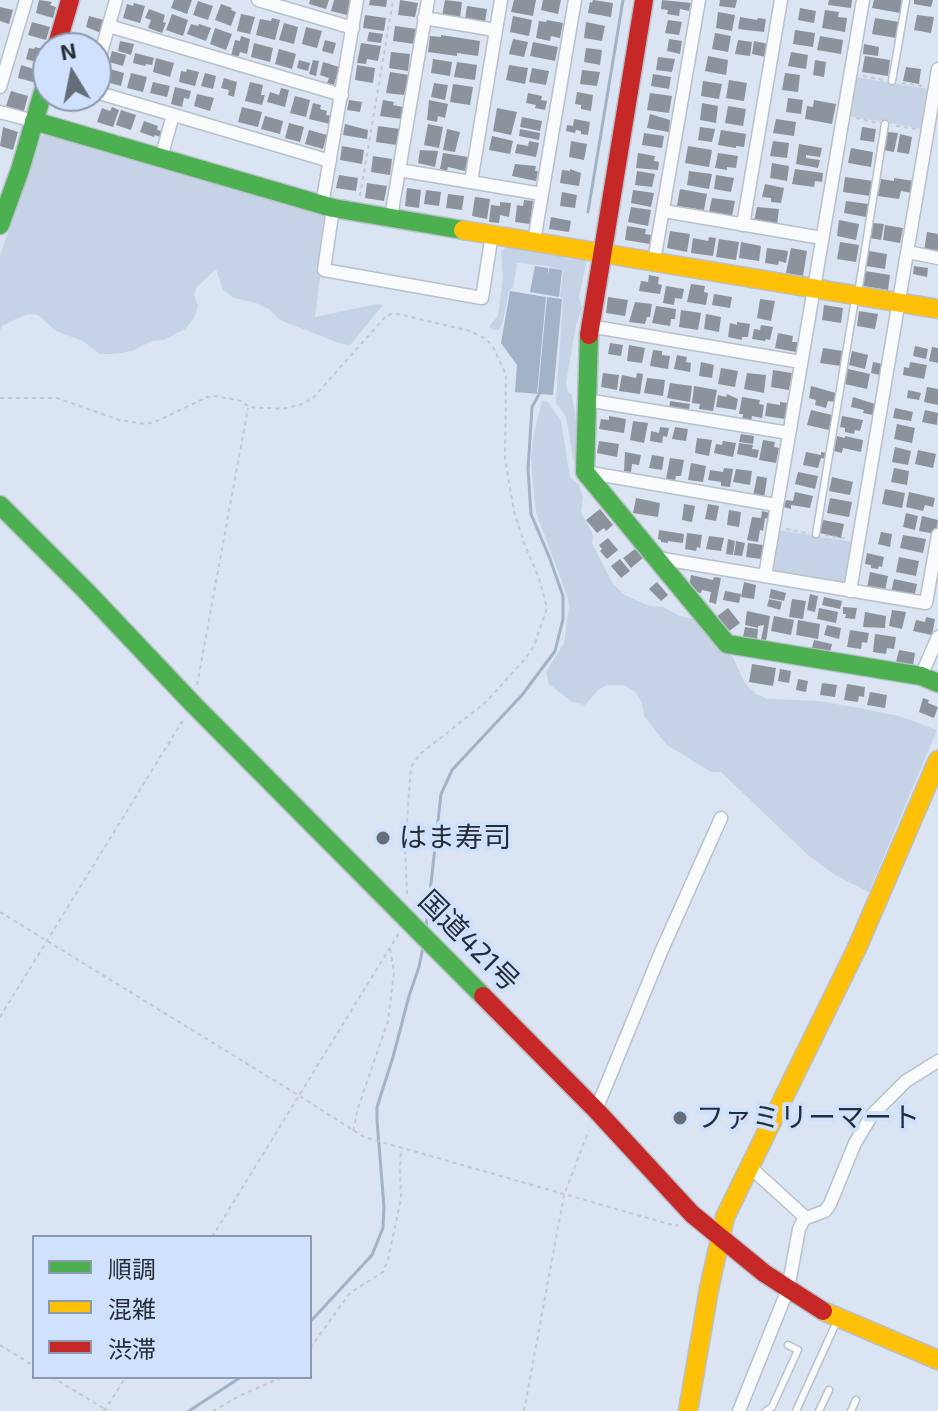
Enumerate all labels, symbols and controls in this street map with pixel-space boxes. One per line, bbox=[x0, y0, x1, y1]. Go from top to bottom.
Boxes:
north arrow bbox=[32, 32, 112, 112]
text: N bbox=[58, 36, 78, 65]
place label: はま寿司 bbox=[399, 821, 511, 855]
marker: はま寿司 bbox=[374, 829, 392, 847]
street label: 国道421号 bbox=[412, 884, 526, 998]
place label: ファミリーマート bbox=[696, 1101, 920, 1135]
marker: ファミリーマート bbox=[671, 1109, 689, 1127]
legend bbox=[32, 1235, 312, 1379]
text: 順調 bbox=[108, 1254, 156, 1283]
text: 混雑 bbox=[108, 1294, 156, 1323]
text: 渋滞 bbox=[108, 1334, 156, 1363]

